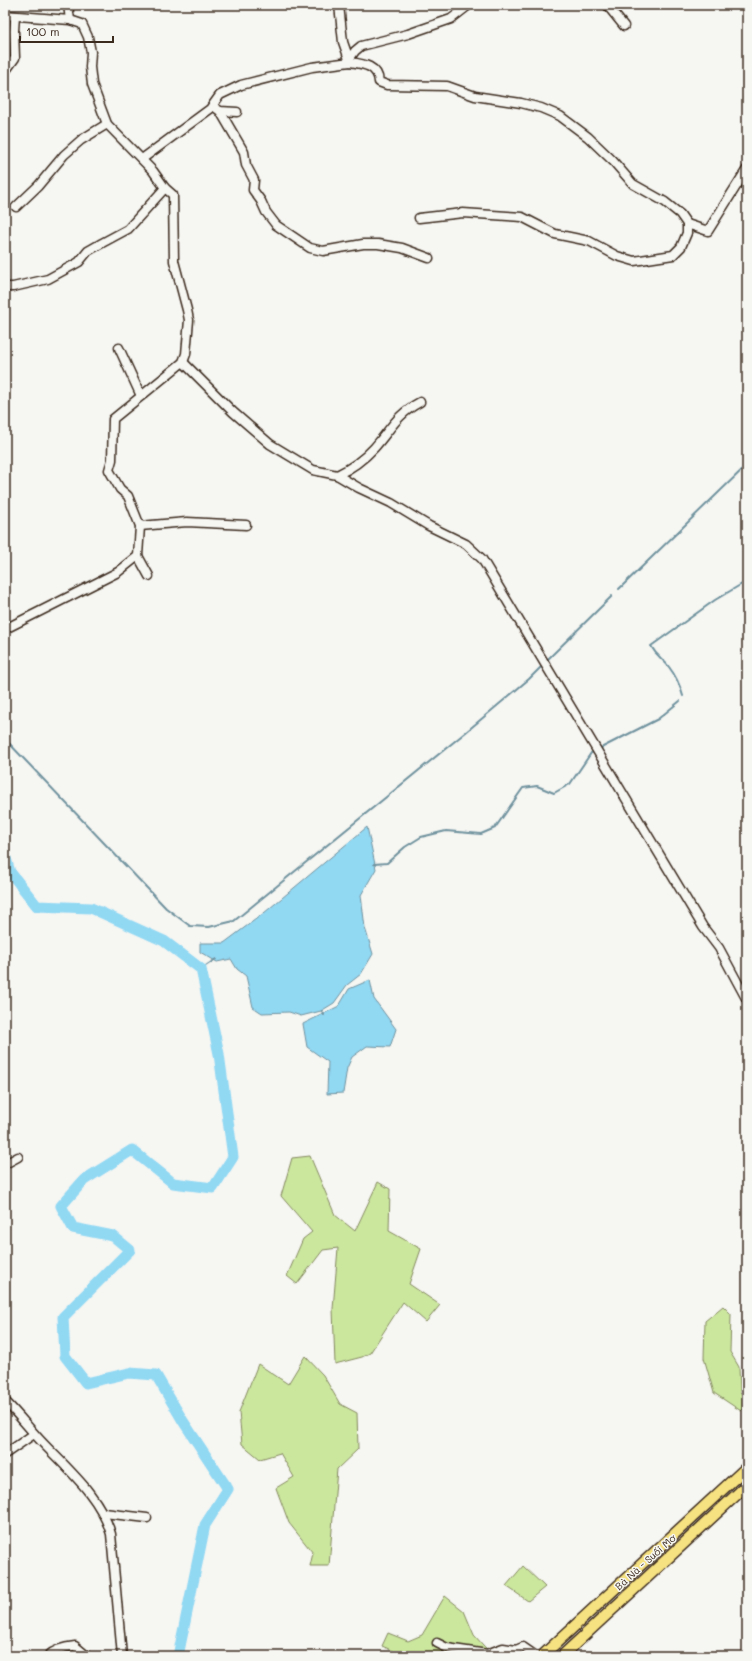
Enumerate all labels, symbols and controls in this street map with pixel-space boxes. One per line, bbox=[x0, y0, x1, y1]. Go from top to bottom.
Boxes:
scale bar bbox=[20, 18, 113, 44]
text: 100 m bbox=[26, 23, 60, 39]
street label: Bà Nà - Suối Mơ bbox=[612, 1530, 679, 1593]

